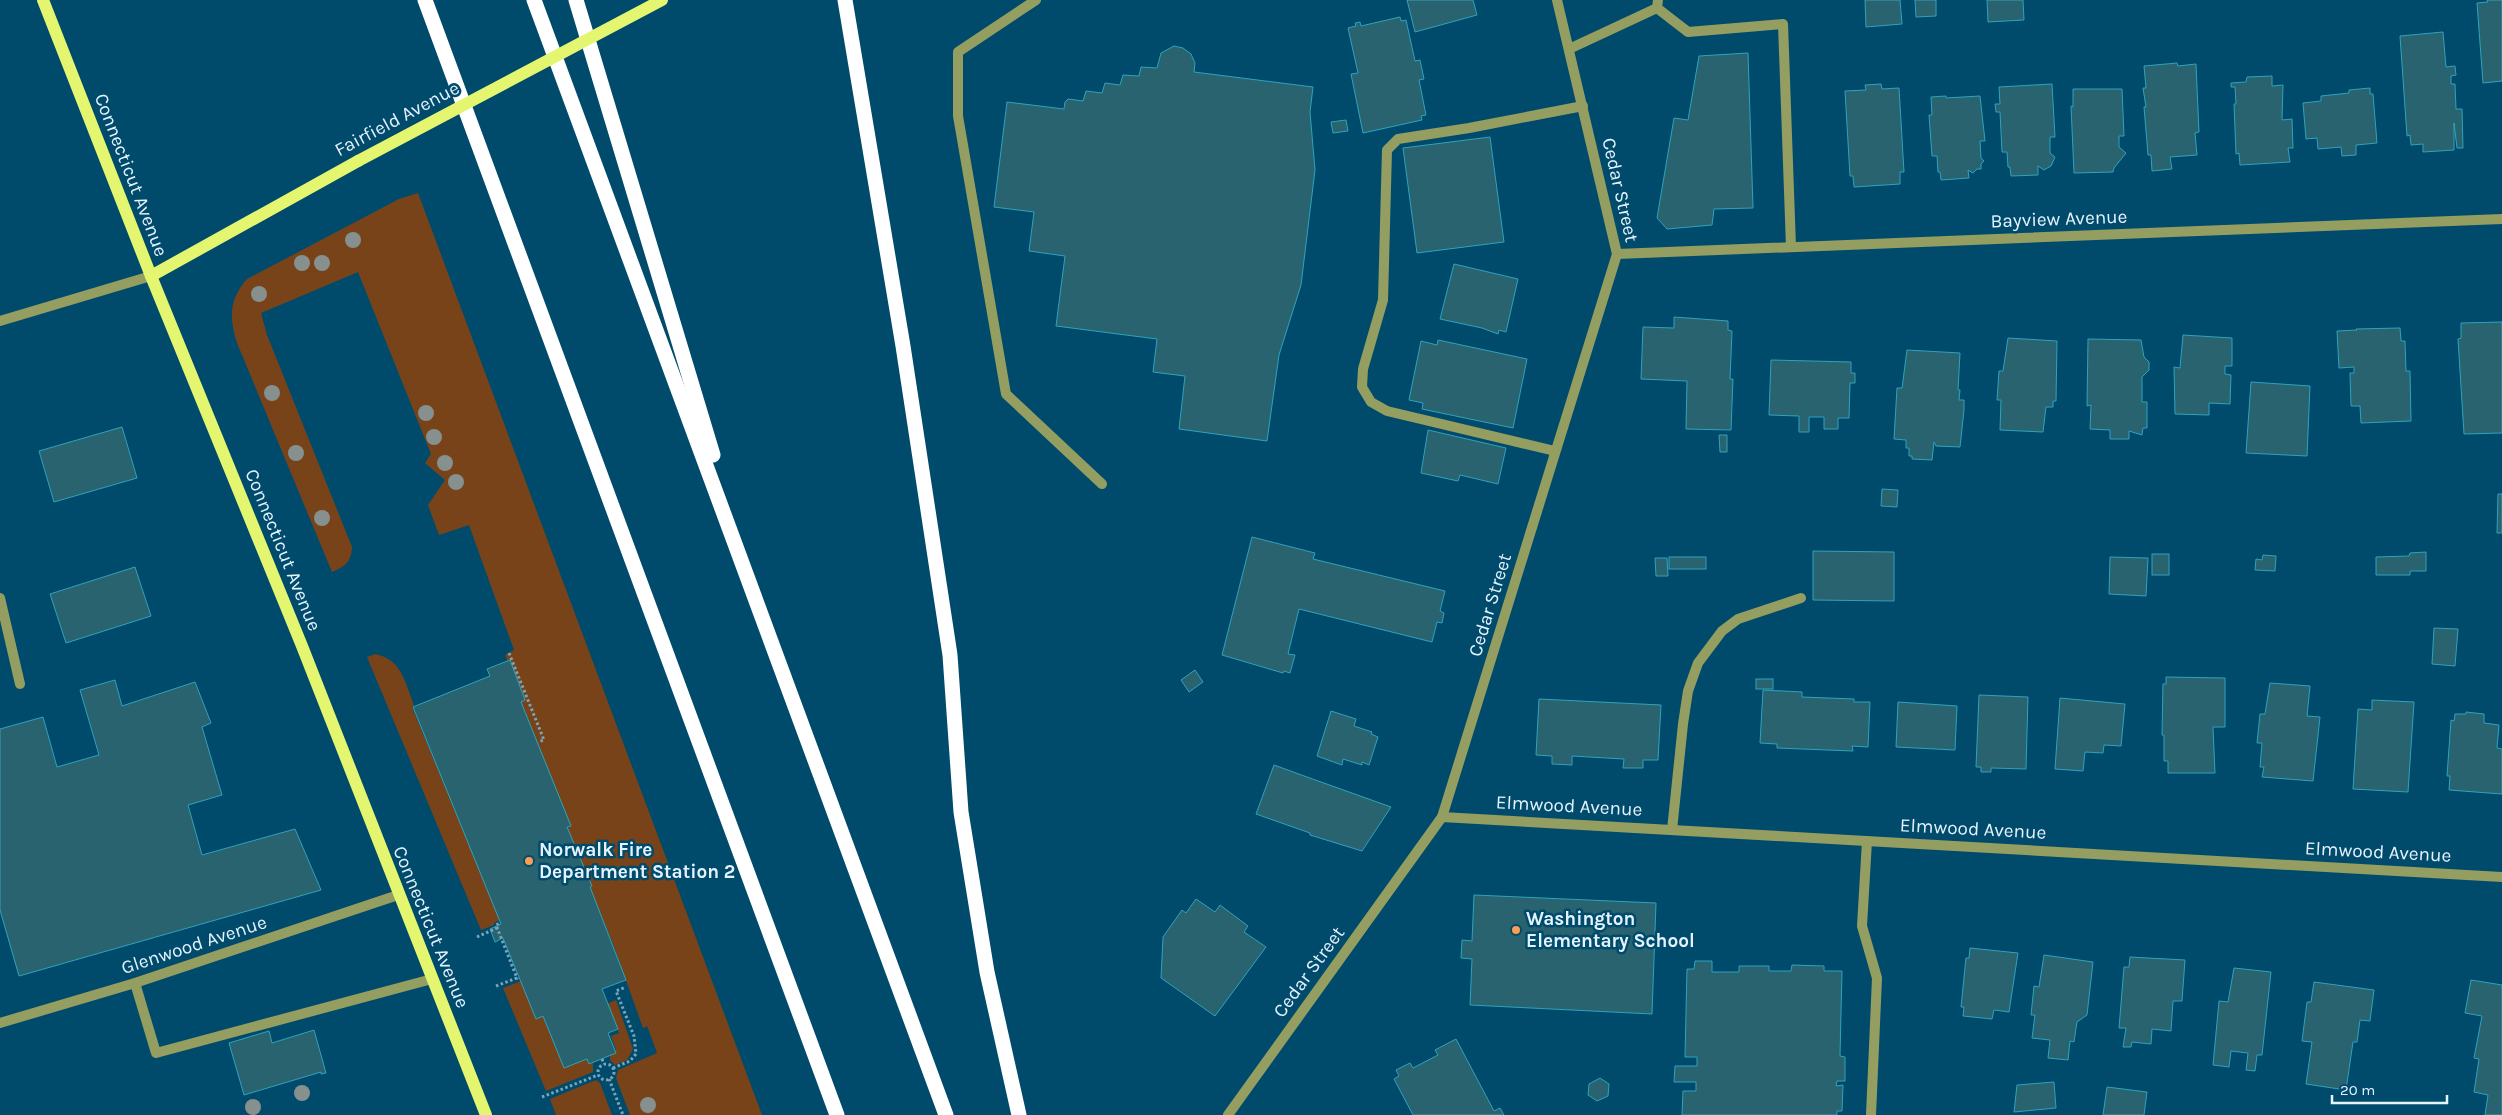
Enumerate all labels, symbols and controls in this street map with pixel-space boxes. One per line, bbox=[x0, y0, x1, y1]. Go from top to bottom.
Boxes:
street label: Fairfield Avenue bbox=[331, 77, 463, 161]
street label: Connecticut Avenue bbox=[90, 90, 172, 260]
street label: Cedar Street bbox=[1597, 136, 1643, 244]
street label: Bayview Avenue bbox=[1990, 206, 2128, 232]
street label: Connecticut Avenue bbox=[240, 466, 326, 634]
street label: Cedar Street bbox=[1464, 551, 1516, 659]
street label: Elmwood Avenue bbox=[1495, 791, 1643, 821]
street label: Elmwood Avenue bbox=[1899, 814, 2047, 844]
street label: Elmwood Avenue bbox=[2304, 837, 2452, 867]
place label: Norwalk Fire Department Station 2 bbox=[539, 839, 735, 883]
street label: Connecticut Avenue bbox=[388, 843, 474, 1011]
marker: Norwalk Fire Department Station 2 bbox=[523, 855, 535, 867]
place label: Washington Elementary School bbox=[1526, 908, 1695, 952]
street label: Glenwood Avenue bbox=[118, 911, 270, 979]
street label: Cedar Street bbox=[1269, 922, 1349, 1022]
marker: Washington Elementary School bbox=[1510, 924, 1522, 936]
scale bar bbox=[2332, 1072, 2447, 1104]
text: 20 m bbox=[2340, 1081, 2375, 1099]

